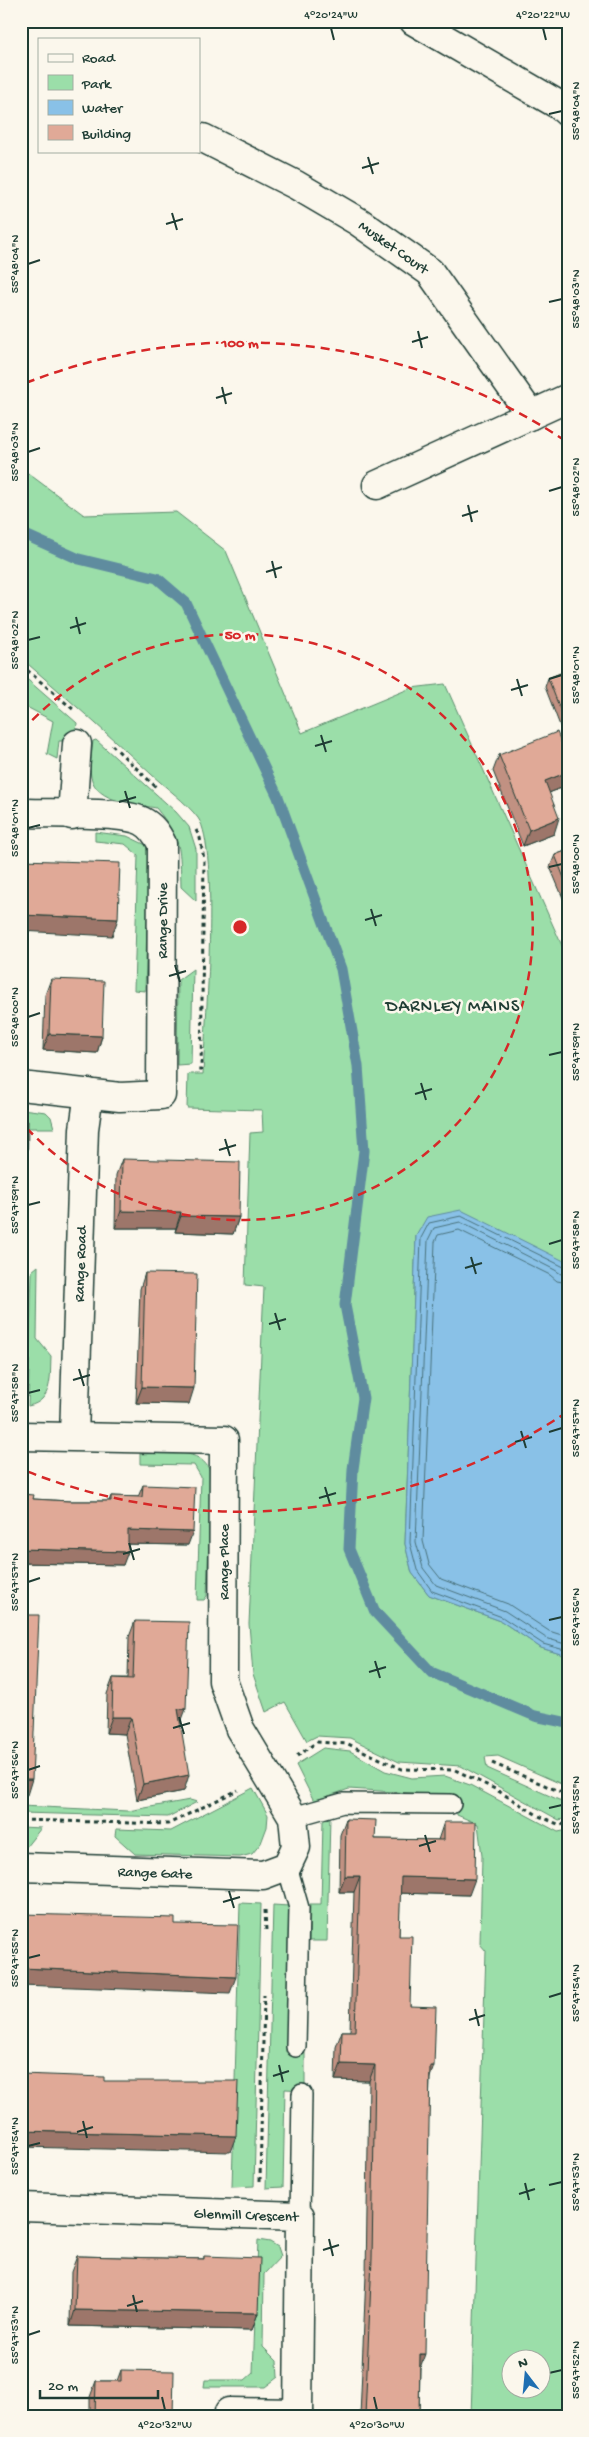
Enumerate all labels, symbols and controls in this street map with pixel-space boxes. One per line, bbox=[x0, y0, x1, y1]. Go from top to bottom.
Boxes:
text: 4°20'24"W bbox=[304, 9, 358, 23]
text: 4°20'22"W bbox=[516, 9, 570, 23]
legend bbox=[38, 38, 200, 152]
text: Road bbox=[82, 50, 116, 68]
text: Park bbox=[81, 76, 112, 94]
text: 55°48'04"N bbox=[570, 82, 584, 140]
text: Water bbox=[82, 100, 124, 118]
text: Building bbox=[81, 126, 131, 144]
street label: Musket Court bbox=[354, 217, 433, 280]
text: 55°48'04"N bbox=[9, 235, 23, 293]
text: 55°48'03"N bbox=[570, 269, 584, 329]
text: 100 m bbox=[220, 335, 259, 353]
text: 55°48'03"N bbox=[9, 422, 23, 482]
text: 55°48'02"N bbox=[570, 457, 584, 516]
text: 55°48'02"N bbox=[9, 610, 23, 669]
text: 50 m bbox=[225, 627, 256, 645]
text: 55°48'01"N bbox=[570, 646, 584, 704]
text: 55°48'01"N bbox=[9, 799, 23, 857]
text: 55°48'00"N bbox=[570, 834, 584, 894]
street label: Range Drive bbox=[155, 882, 173, 959]
centre of rings bbox=[231, 918, 249, 936]
text: 55°48'00"N bbox=[9, 987, 23, 1047]
district label: DARNLEY MAINS bbox=[385, 997, 520, 1018]
text: 55°47'59"N bbox=[570, 1023, 584, 1081]
text: 55°47'59"N bbox=[9, 1176, 23, 1234]
text: 55°47'58"N bbox=[570, 1210, 584, 1269]
street label: Range Road bbox=[71, 1225, 92, 1302]
text: 55°47'58"N bbox=[9, 1363, 23, 1422]
text: 55°47'57"N bbox=[570, 1399, 584, 1457]
street label: Range Place bbox=[216, 1524, 234, 1600]
text: 55°47'57"N bbox=[9, 1553, 23, 1611]
text: 55°47'56"N bbox=[570, 1588, 584, 1646]
text: 55°47'56"N bbox=[9, 1741, 23, 1799]
text: 55°47'55"N bbox=[570, 1776, 584, 1834]
street label: Range Gate bbox=[117, 1864, 193, 1884]
text: 55°47'55"N bbox=[9, 1929, 23, 1987]
text: 55°47'54"N bbox=[570, 1964, 584, 2022]
text: 55°47'54"N bbox=[9, 2117, 23, 2175]
text: 55°47'53"N bbox=[570, 2153, 584, 2211]
street label: Glenmill Crescent bbox=[193, 2206, 300, 2227]
text: 55°47'53"N bbox=[9, 2306, 23, 2364]
text: 55°47'52"N bbox=[570, 2341, 584, 2399]
north arrow bbox=[502, 2350, 552, 2400]
text: N bbox=[516, 2354, 530, 2373]
scale bar bbox=[40, 2367, 158, 2399]
text: 20 m bbox=[48, 2378, 78, 2396]
text: 4°20'32"W bbox=[138, 2419, 192, 2433]
text: 4°20'30"W bbox=[349, 2419, 405, 2433]

